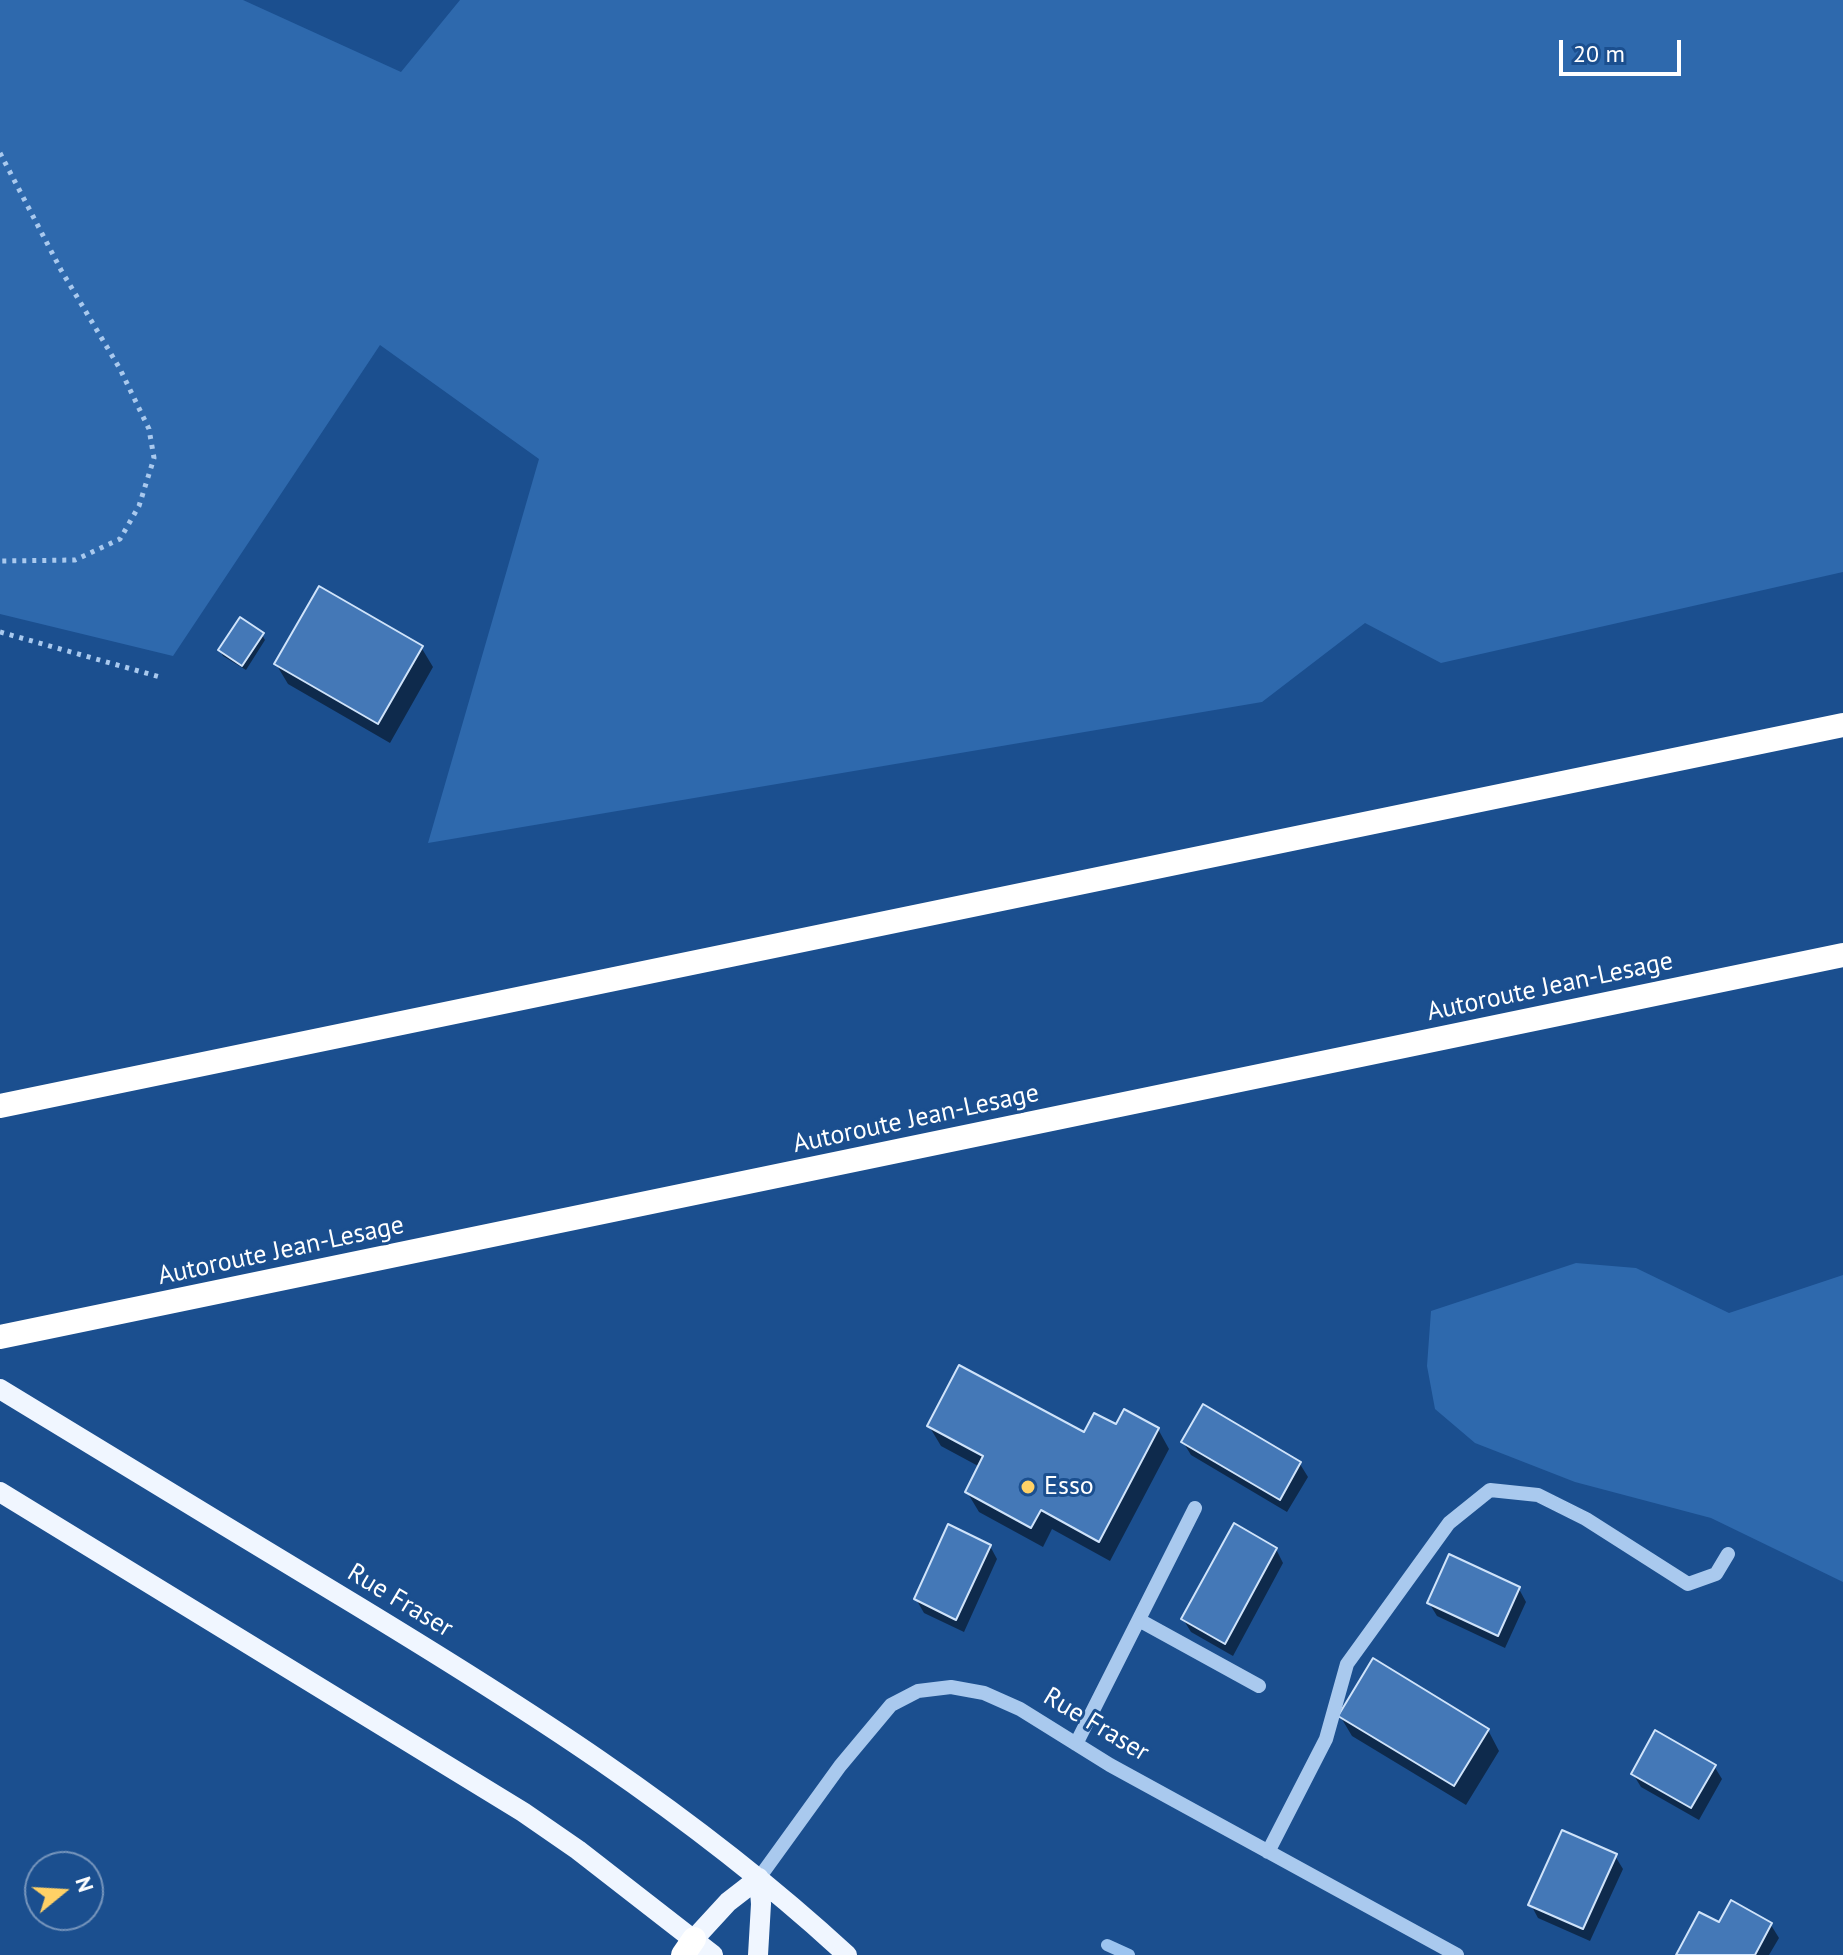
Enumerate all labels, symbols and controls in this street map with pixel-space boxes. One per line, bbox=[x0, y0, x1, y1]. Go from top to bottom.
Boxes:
scale bar bbox=[1563, 24, 1685, 74]
text: 20 m bbox=[1573, 38, 1625, 69]
street label: Autoroute Jean-Lesage bbox=[1424, 946, 1676, 1028]
street label: Autoroute Jean-Lesage bbox=[790, 1078, 1042, 1160]
street label: Autoroute Jean-Lesage bbox=[155, 1210, 407, 1292]
place label: Esso bbox=[1044, 1471, 1094, 1503]
marker: Esso bbox=[1019, 1478, 1037, 1496]
street label: Rue Fraser bbox=[342, 1557, 458, 1645]
street label: Rue Fraser bbox=[1038, 1681, 1154, 1769]
north arrow bbox=[24, 1851, 104, 1931]
text: N bbox=[69, 1873, 100, 1895]

